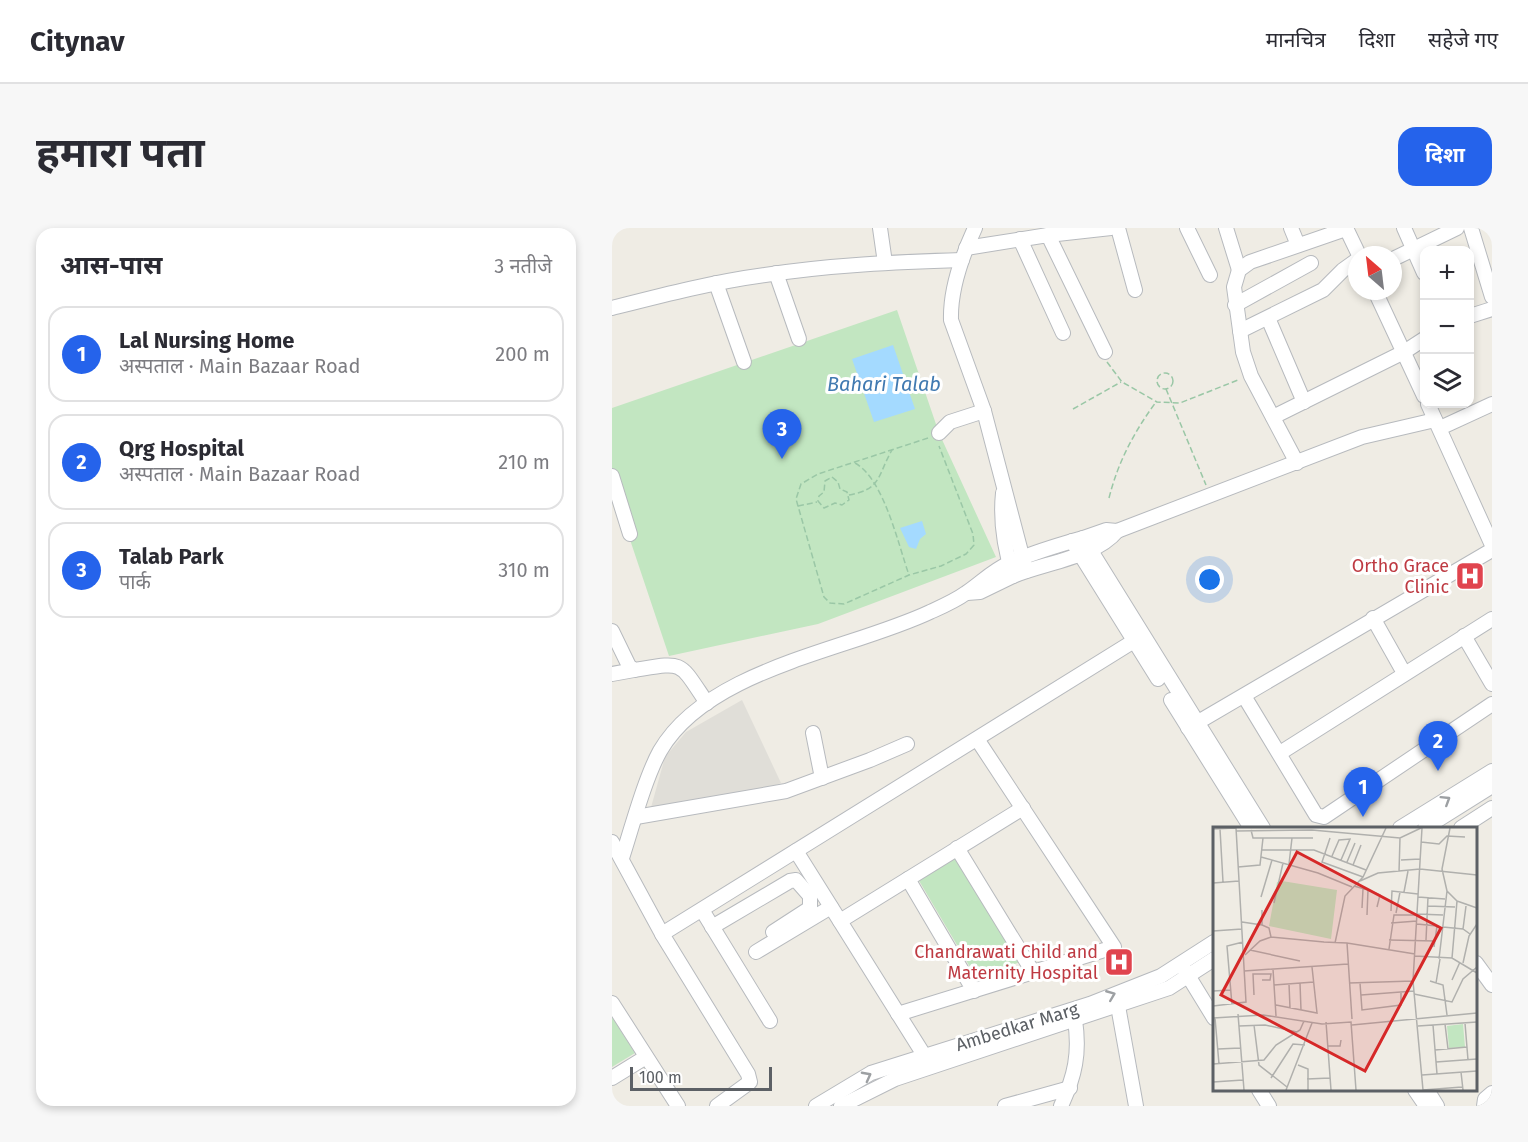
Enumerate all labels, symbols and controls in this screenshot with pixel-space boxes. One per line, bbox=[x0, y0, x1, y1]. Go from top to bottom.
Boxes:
text: Citynav bbox=[30, 25, 125, 58]
text: मानचित्र bbox=[1266, 27, 1326, 53]
text: दिशा bbox=[1359, 27, 1395, 53]
text: सहेजे गए bbox=[1428, 27, 1498, 53]
button: दिशा bbox=[1398, 127, 1492, 186]
text: हमारा पता bbox=[36, 128, 205, 178]
north arrow bbox=[1348, 246, 1402, 300]
map controls bbox=[1420, 246, 1474, 408]
button: + bbox=[1420, 246, 1474, 300]
text: आस-पास bbox=[60, 250, 162, 281]
text: 3 नतीजे bbox=[494, 254, 552, 278]
button: − bbox=[1420, 300, 1474, 354]
text: Lal Nursing Home bbox=[119, 327, 294, 354]
text: 1 bbox=[77, 342, 86, 366]
text: 200 m bbox=[495, 342, 550, 366]
text: अस्पताल · Main Bazaar Road bbox=[119, 354, 360, 378]
button: layers bbox=[1420, 354, 1474, 408]
water label: Bahari Talab bbox=[827, 372, 941, 396]
pin: 3 bbox=[762, 410, 802, 459]
text: Qrg Hospital bbox=[119, 435, 244, 462]
text: 2 bbox=[76, 450, 87, 474]
text: 210 m bbox=[498, 450, 550, 474]
text: अस्पताल · Main Bazaar Road bbox=[119, 462, 360, 486]
text: Talab Park bbox=[119, 543, 224, 570]
place label: Ortho Grace Clinic bbox=[1352, 555, 1449, 598]
text: 3 bbox=[76, 558, 87, 582]
text: 310 m bbox=[498, 558, 550, 582]
hospital icon: Ortho Grace Clinic bbox=[1454, 560, 1486, 592]
your location bbox=[1195, 565, 1224, 594]
text: पार्क bbox=[119, 570, 151, 594]
pin: 2 bbox=[1418, 722, 1458, 771]
pin: 1 bbox=[1344, 768, 1383, 817]
one-way arrow bbox=[1440, 795, 1450, 807]
inset map bbox=[1213, 827, 1477, 1091]
place label: Chandrawati Child and Maternity Hospital bbox=[914, 941, 1098, 984]
hospital icon: Chandrawati Child and Maternity Hospital bbox=[1103, 946, 1135, 978]
one-way arrow bbox=[1106, 990, 1116, 1003]
street label: Ambedkar Marg bbox=[953, 998, 1082, 1056]
scale bar bbox=[630, 1064, 772, 1092]
text: 100 m bbox=[639, 1068, 682, 1087]
one-way arrow bbox=[860, 1072, 871, 1083]

